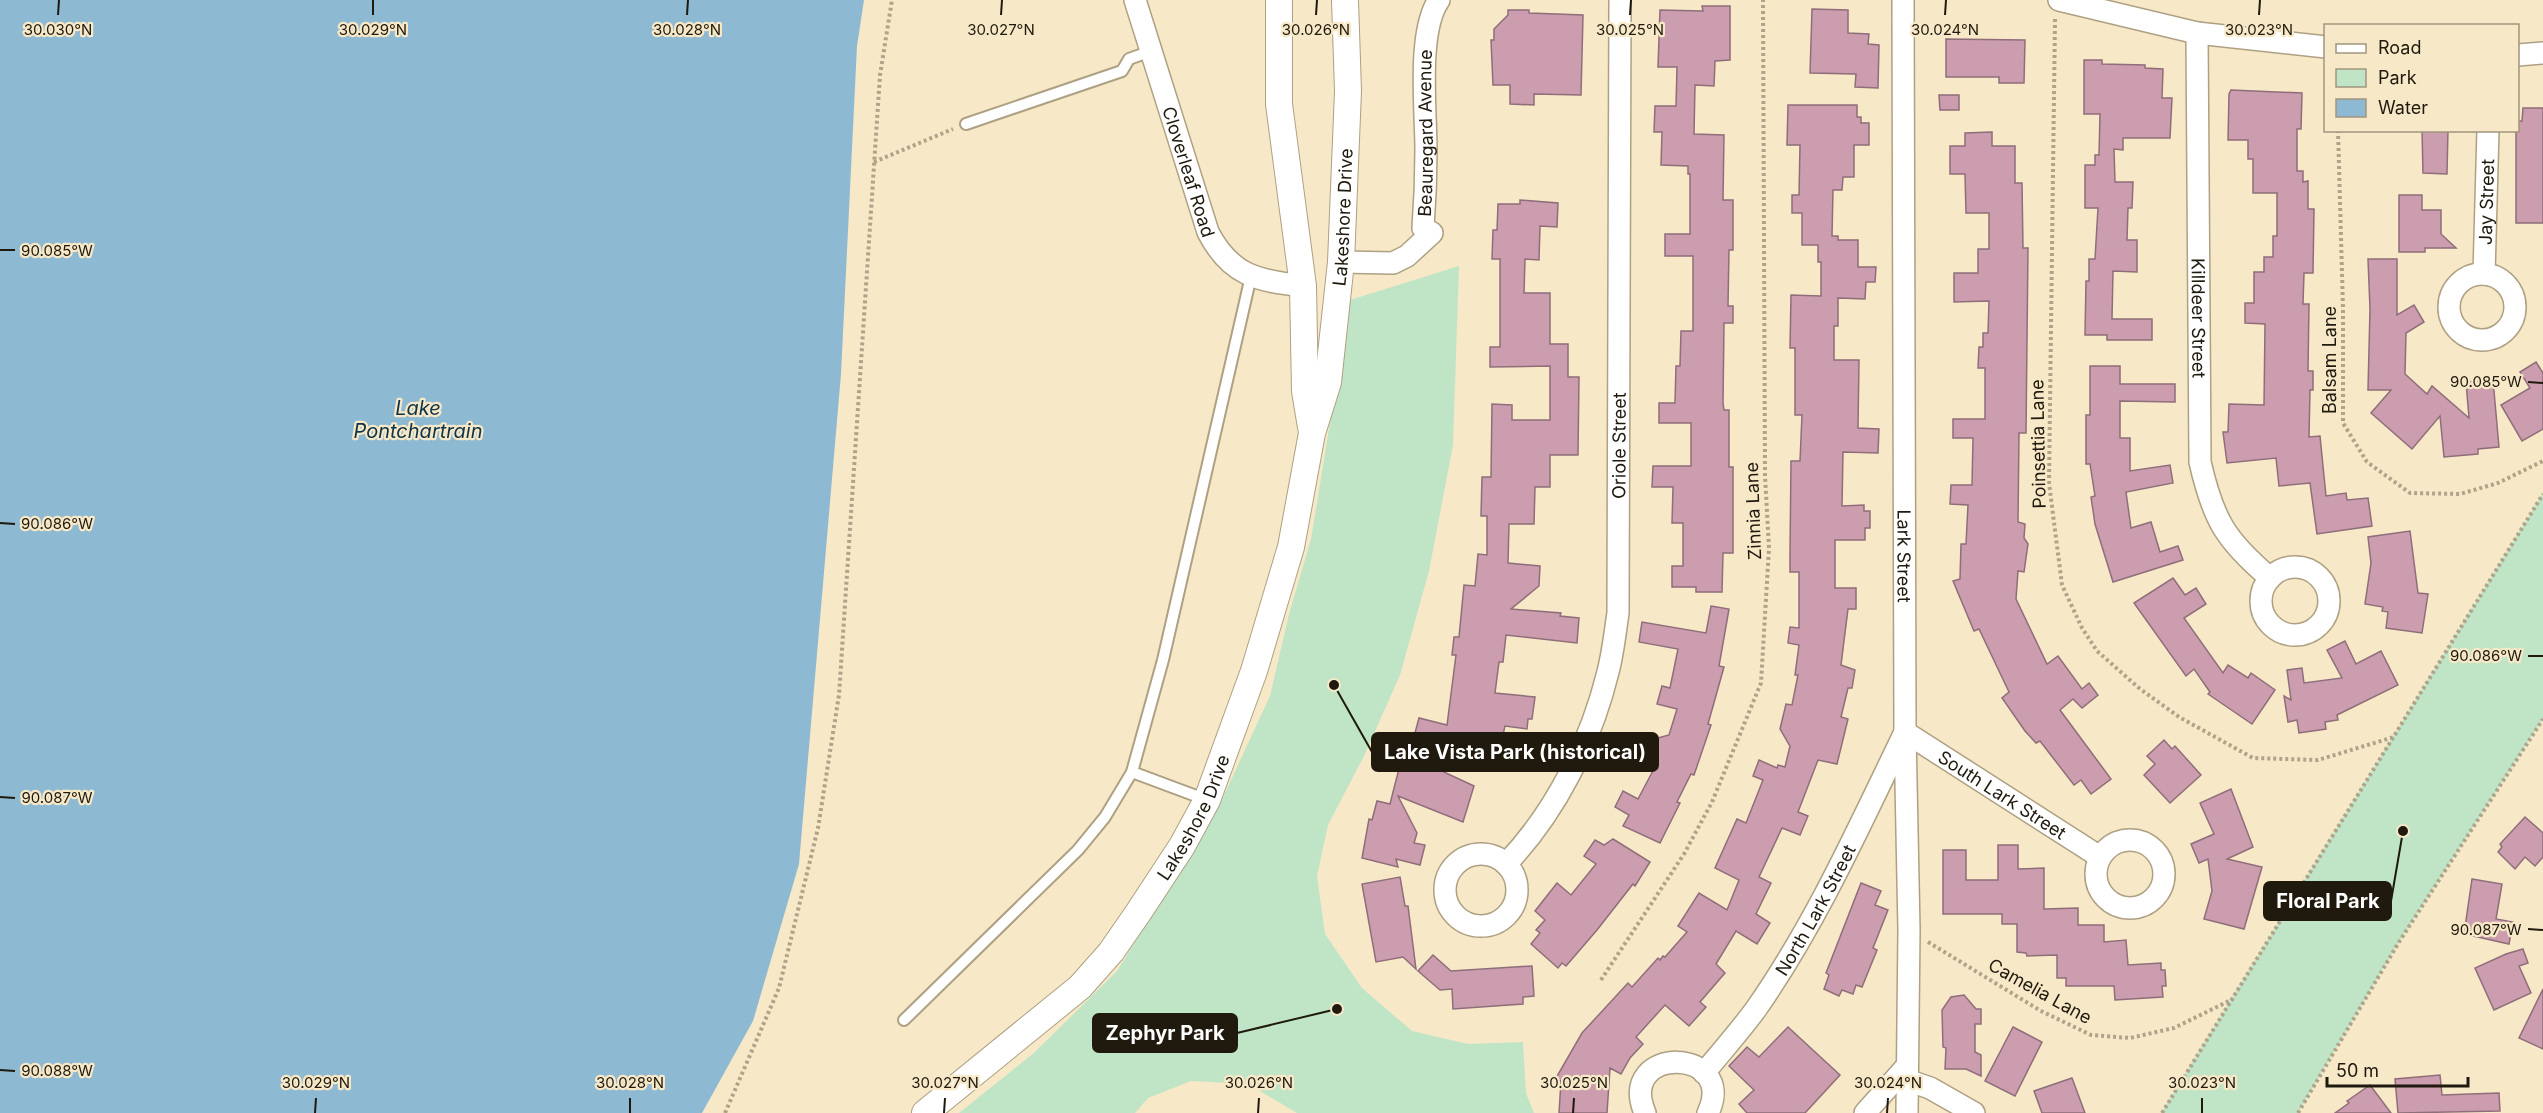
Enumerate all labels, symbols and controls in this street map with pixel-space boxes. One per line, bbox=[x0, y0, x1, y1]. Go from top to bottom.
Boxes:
text: 30.030°N bbox=[24, 20, 92, 39]
text: 30.029°N bbox=[339, 20, 407, 39]
text: 30.028°N bbox=[653, 20, 721, 39]
text: 30.027°N bbox=[967, 20, 1035, 39]
text: 30.026°N bbox=[1282, 20, 1350, 39]
text: 30.025°N bbox=[1596, 20, 1664, 39]
text: 30.024°N bbox=[1911, 20, 1979, 39]
text: 30.023°N bbox=[2225, 20, 2293, 39]
legend bbox=[2324, 24, 2519, 132]
text: Road bbox=[2378, 37, 2421, 58]
street label: Beauregard Avenue bbox=[1413, 49, 1437, 217]
text: Park bbox=[2378, 67, 2417, 88]
text: Water bbox=[2378, 97, 2428, 118]
street label: Cloverleaf Road bbox=[1159, 104, 1219, 240]
street label: Lakeshore Drive bbox=[1328, 148, 1356, 287]
street label: Jay Street bbox=[2474, 159, 2498, 245]
text: 90.085°W bbox=[21, 241, 93, 260]
street label: Killdeer Street bbox=[2188, 258, 2210, 378]
street label: Balsam Lane bbox=[2319, 306, 2340, 414]
text: 90.085°W bbox=[2450, 372, 2522, 391]
street label: Poinsettia Lane bbox=[2026, 379, 2050, 509]
street label: Oriole Street bbox=[1608, 392, 1629, 499]
water label: Lake Pontchartrain bbox=[354, 396, 482, 443]
street label: Zinnia Lane bbox=[1741, 462, 1765, 560]
street label: Lark Street bbox=[1894, 509, 1915, 603]
text: 90.086°W bbox=[21, 514, 93, 533]
text: 90.086°W bbox=[2450, 646, 2522, 665]
callout: Lake Vista Park (historical) bbox=[1372, 733, 1658, 771]
text: Lake Vista Park (historical) bbox=[1384, 740, 1646, 764]
street label: South Lark Street bbox=[1934, 746, 2070, 843]
street label: Lakeshore Drive bbox=[1152, 752, 1233, 884]
text: 90.087°W bbox=[21, 788, 93, 807]
street label: North Lark Street bbox=[1771, 841, 1859, 979]
callout: Floral Park bbox=[2264, 882, 2391, 920]
text: Floral Park bbox=[2276, 889, 2380, 913]
text: 90.087°W bbox=[2450, 920, 2522, 939]
street label: Camelia Lane bbox=[1985, 954, 2095, 1028]
callout: Zephyr Park bbox=[1093, 1014, 1237, 1052]
text: Zephyr Park bbox=[1105, 1021, 1225, 1045]
scale bar bbox=[2327, 1050, 2468, 1088]
text: 50 m bbox=[2336, 1060, 2379, 1081]
text: 90.088°W bbox=[21, 1061, 93, 1080]
text: 30.029°N bbox=[282, 1073, 350, 1092]
text: 30.028°N bbox=[596, 1073, 664, 1092]
text: 30.027°N bbox=[911, 1073, 979, 1092]
text: 30.026°N bbox=[1225, 1073, 1293, 1092]
text: 30.025°N bbox=[1540, 1073, 1608, 1092]
text: 30.024°N bbox=[1854, 1073, 1922, 1092]
text: 30.023°N bbox=[2168, 1073, 2236, 1092]

